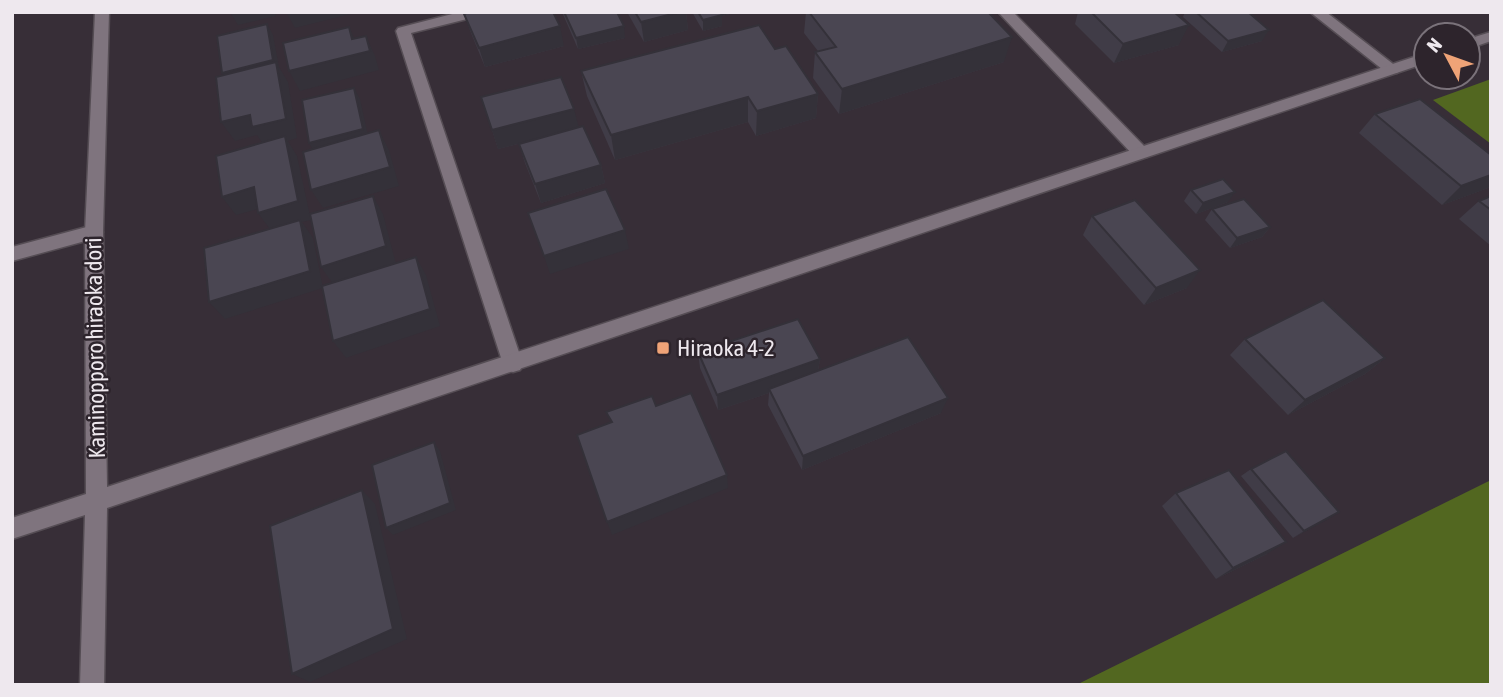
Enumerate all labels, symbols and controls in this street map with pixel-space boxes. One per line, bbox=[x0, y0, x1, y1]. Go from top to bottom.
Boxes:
north arrow bbox=[1412, 21, 1482, 91]
text: N bbox=[1422, 33, 1446, 56]
street label: Kaminopporo hiraoka dori bbox=[80, 237, 110, 459]
place label: Hiraoka 4-2 bbox=[677, 335, 775, 361]
marker: Hiraoka 4-2 bbox=[655, 340, 671, 356]

